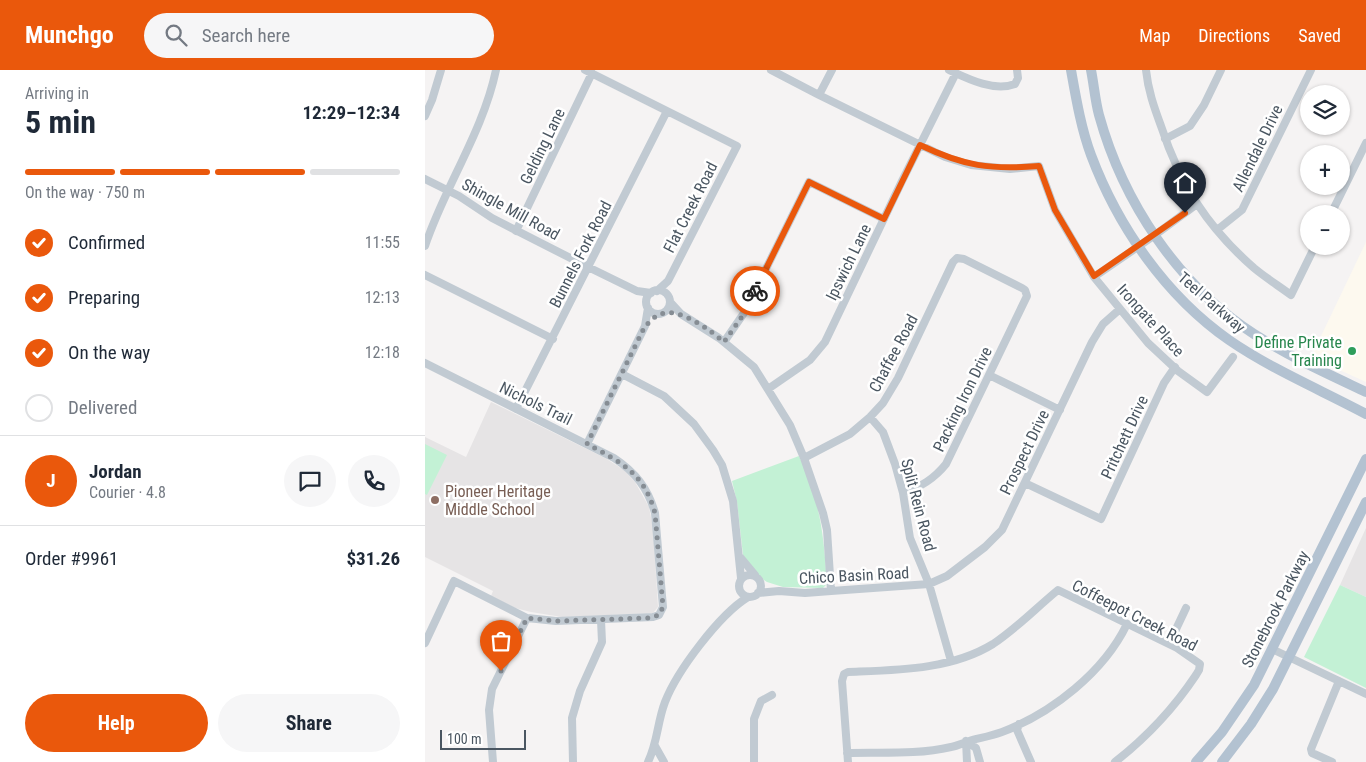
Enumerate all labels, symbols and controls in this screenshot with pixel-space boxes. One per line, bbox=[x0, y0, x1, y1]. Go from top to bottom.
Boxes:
search box bbox=[144, 13, 494, 58]
text: Munchgo bbox=[25, 21, 114, 49]
icon: search bbox=[162, 21, 190, 49]
text: Search here bbox=[202, 24, 290, 47]
text: Map bbox=[1139, 25, 1170, 46]
text: Directions bbox=[1198, 25, 1270, 46]
text: Saved bbox=[1298, 25, 1341, 46]
text: Arriving in bbox=[25, 84, 89, 103]
map controls bbox=[1300, 85, 1350, 255]
button: layers bbox=[1300, 85, 1350, 135]
text: 12:29–12:34 bbox=[302, 101, 400, 124]
street label: Allendale Drive bbox=[1228, 102, 1287, 195]
text: 5 min bbox=[25, 103, 96, 141]
street label: Gelding Lane bbox=[516, 105, 569, 187]
button: + bbox=[1300, 145, 1350, 195]
street label: Flat Creek Road bbox=[659, 159, 721, 256]
pin bbox=[1164, 162, 1206, 213]
icon: home bbox=[1171, 169, 1199, 197]
street label: Shingle Mill Road bbox=[458, 175, 563, 244]
text: On the way · 750 m bbox=[25, 183, 145, 202]
street label: Bunnels Fork Road bbox=[545, 198, 616, 311]
button: − bbox=[1300, 205, 1350, 255]
street label: Ipswich Lane bbox=[822, 221, 875, 303]
icon: check bbox=[25, 229, 53, 257]
text: Confirmed bbox=[68, 231, 145, 254]
text: 11:55 bbox=[365, 233, 400, 252]
courier bbox=[730, 266, 780, 316]
street label: Teel Parkway bbox=[1174, 268, 1249, 337]
icon: bike bbox=[741, 277, 769, 305]
street label: Irongate Place bbox=[1113, 280, 1188, 361]
icon: check bbox=[25, 284, 53, 312]
text: Preparing bbox=[68, 286, 140, 309]
text: 12:13 bbox=[365, 288, 400, 307]
street label: Chaffee Road bbox=[865, 311, 922, 395]
place label: Define Private Training bbox=[1255, 333, 1342, 370]
icon: check bbox=[25, 339, 53, 367]
text: On the way bbox=[68, 341, 150, 364]
text: 12:18 bbox=[365, 343, 400, 362]
street label: Packing Iron Drive bbox=[929, 344, 996, 455]
marker: Define Private Training bbox=[1346, 345, 1358, 357]
street label: Nichols Trail bbox=[496, 378, 575, 429]
street label: Pritchett Drive bbox=[1097, 392, 1152, 482]
text: Delivered bbox=[68, 396, 137, 419]
street label: Prospect Drive bbox=[996, 407, 1053, 498]
button: chat bbox=[284, 455, 336, 507]
button: phone bbox=[348, 455, 400, 507]
street label: Split Rein Road bbox=[897, 457, 940, 554]
text: Jordan bbox=[89, 460, 142, 483]
text: J bbox=[46, 469, 56, 492]
place label: Pioneer Heritage Middle School bbox=[445, 482, 551, 519]
text: Courier · 4.8 bbox=[89, 483, 166, 502]
marker: Pioneer Heritage Middle School bbox=[429, 494, 441, 506]
text: Order #9961 bbox=[25, 547, 118, 570]
text: $31.26 bbox=[346, 547, 400, 570]
street label: Stonebrook Parkway bbox=[1238, 547, 1313, 671]
street label: Chico Basin Road bbox=[798, 563, 910, 588]
street label: Coffeepot Creek Road bbox=[1069, 576, 1201, 655]
pin bbox=[480, 620, 522, 671]
icon: bag bbox=[487, 627, 515, 655]
button: Help bbox=[25, 694, 208, 752]
button: Share bbox=[218, 694, 400, 752]
scale bar bbox=[440, 727, 526, 750]
text: 100 m bbox=[447, 731, 482, 747]

